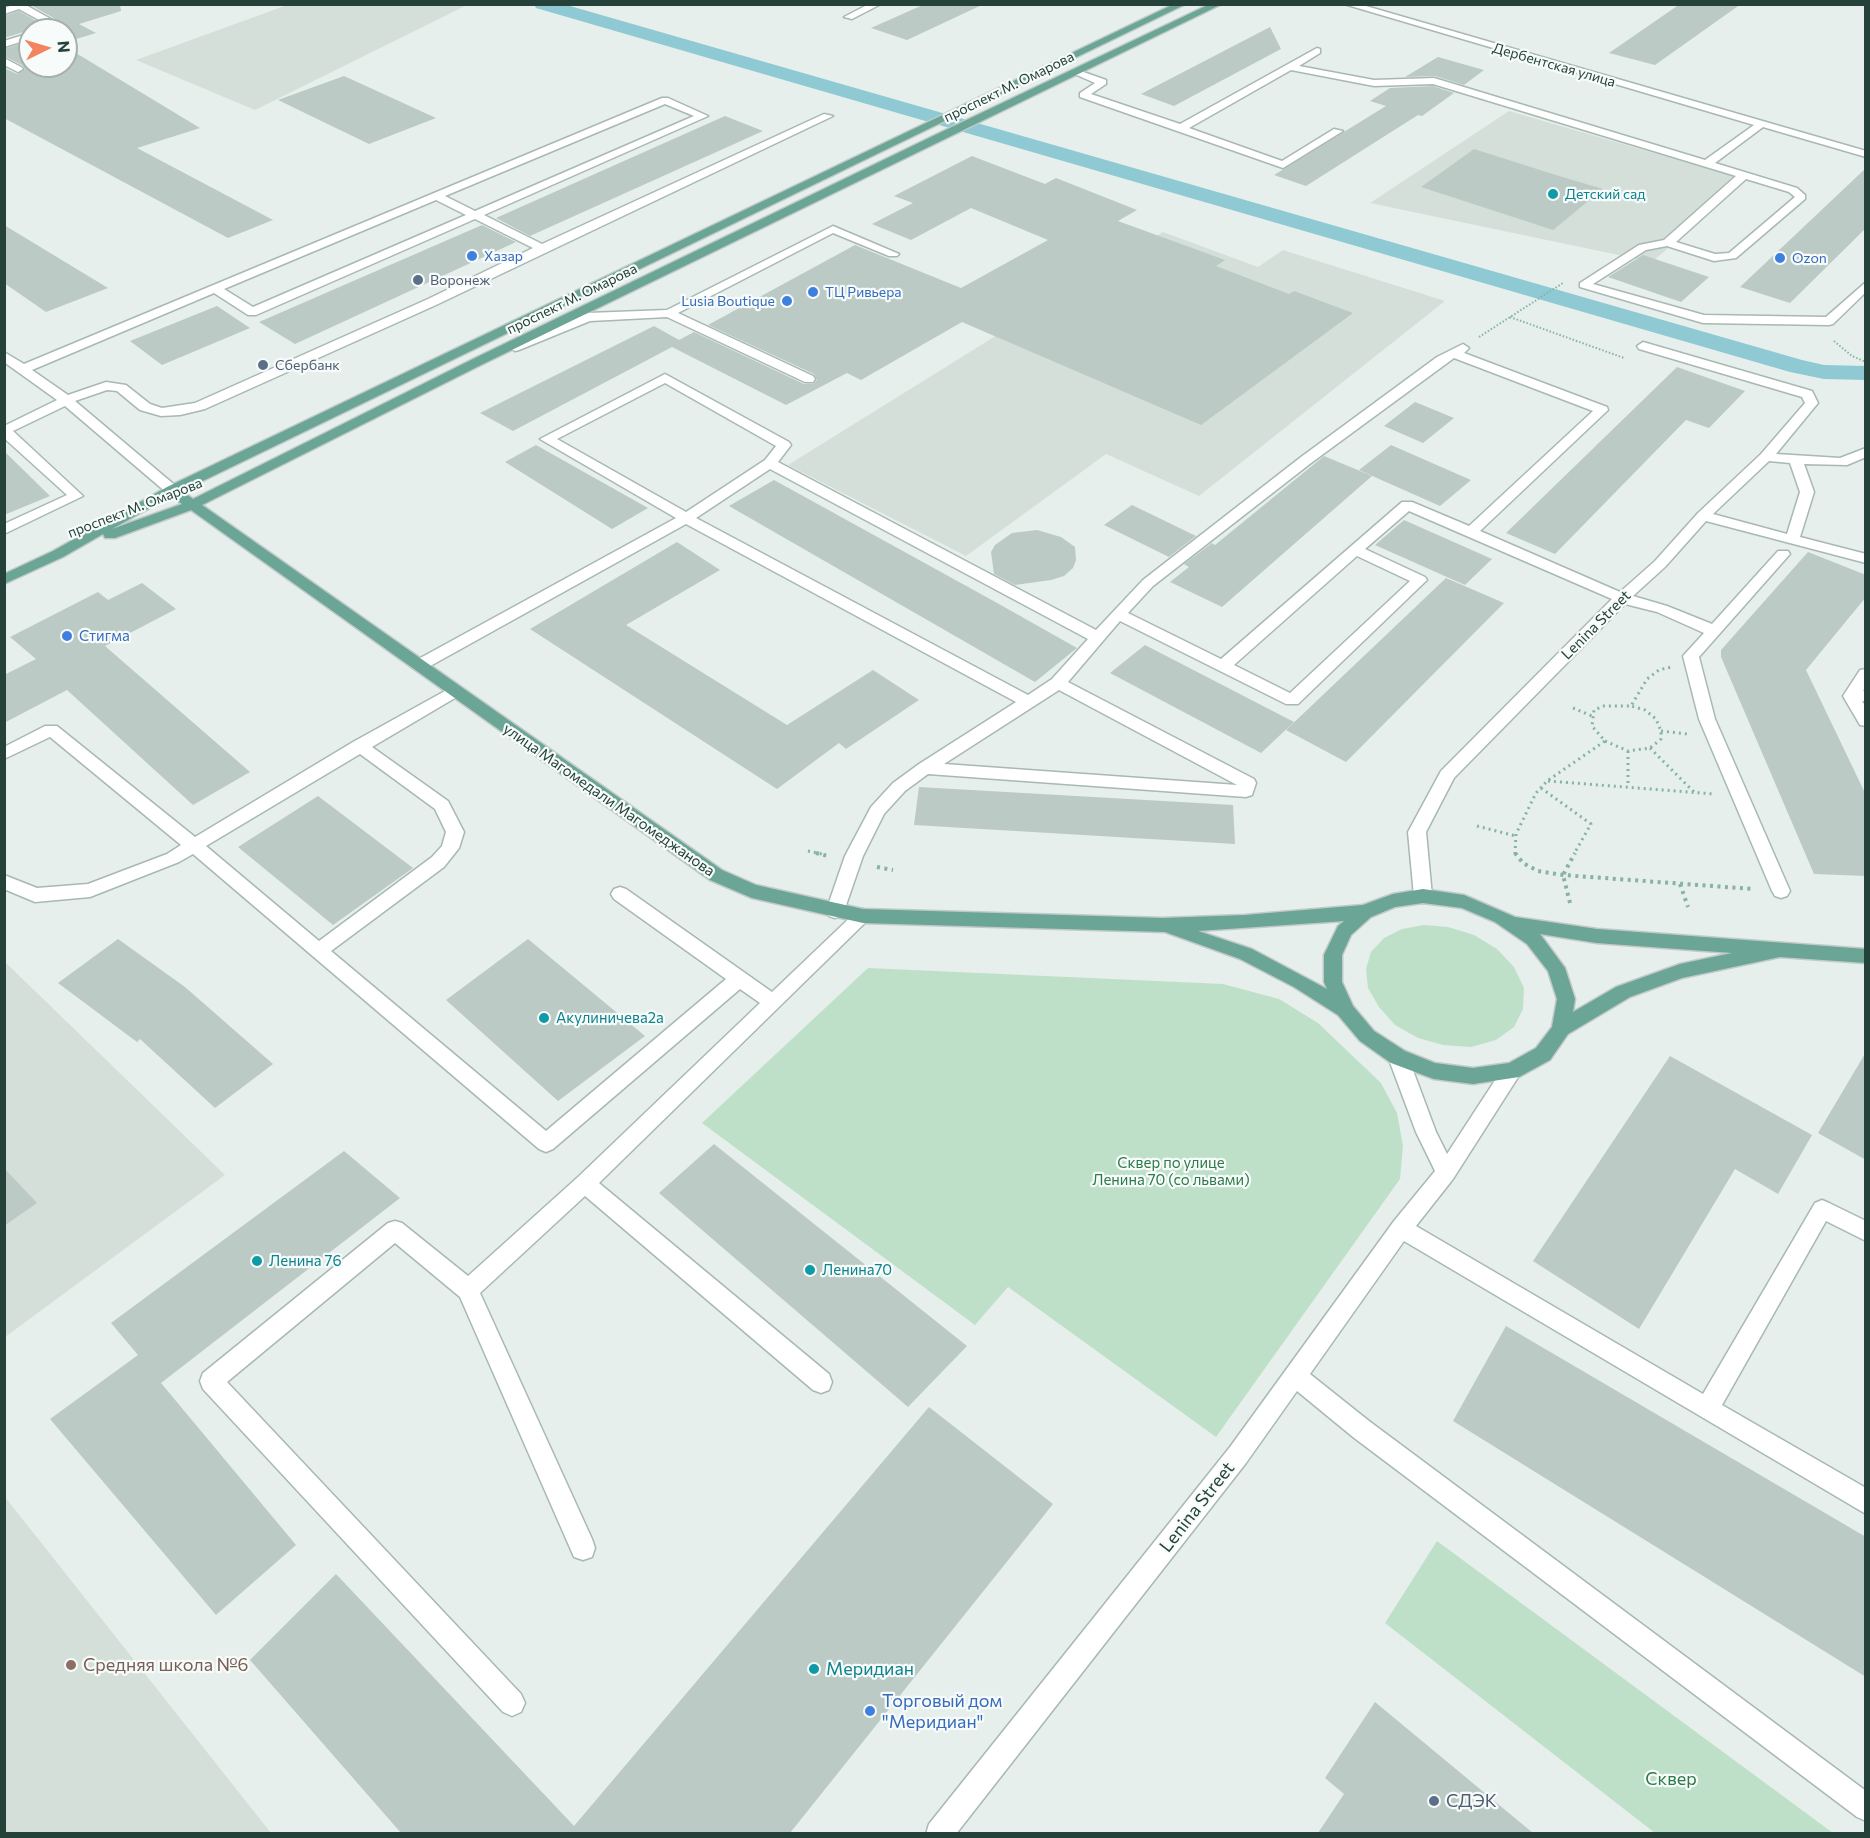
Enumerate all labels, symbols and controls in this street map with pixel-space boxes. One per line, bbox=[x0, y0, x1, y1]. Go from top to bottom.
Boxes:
north arrow bbox=[18, 18, 78, 78]
street label: Дербентская улица bbox=[1491, 39, 1617, 91]
text: N bbox=[54, 40, 74, 53]
street label: проспект М. Омарова bbox=[941, 48, 1077, 126]
place label: Детский сад bbox=[1565, 186, 1645, 202]
marker: Детский сад bbox=[1546, 187, 1560, 201]
place label: Хазар bbox=[484, 248, 523, 264]
marker: Хазар bbox=[465, 249, 479, 263]
place label: Ozon bbox=[1792, 250, 1827, 266]
marker: Ozon bbox=[1773, 251, 1787, 265]
street label: проспект М. Омарова bbox=[504, 260, 640, 338]
place label: Воронеж bbox=[430, 272, 490, 288]
marker: Воронеж bbox=[411, 273, 425, 287]
place label: ТЦ Ривьера bbox=[825, 284, 902, 300]
marker: ТЦ Ривьера bbox=[806, 285, 820, 299]
place label: Lusia Boutique bbox=[681, 293, 775, 309]
marker: Lusia Boutique bbox=[780, 294, 794, 308]
place label: Сбербанк bbox=[275, 357, 340, 373]
marker: Сбербанк bbox=[256, 358, 270, 372]
street label: проспект М. Омарова bbox=[65, 475, 205, 541]
street label: Lenina Street bbox=[1558, 587, 1634, 663]
place label: Стигма bbox=[79, 627, 130, 645]
marker: Стигма bbox=[60, 629, 74, 643]
street label: улица Магомедали Магомеджанова bbox=[500, 720, 718, 880]
place label: Акулиничева2а bbox=[556, 1009, 664, 1027]
marker: Акулиничева2а bbox=[537, 1011, 551, 1025]
park label: Сквер по улице Ленина 70 (со львами) bbox=[1092, 1154, 1250, 1189]
place label: Ленина 76 bbox=[269, 1252, 342, 1270]
marker: Ленина 76 bbox=[250, 1254, 264, 1268]
place label: Ленина70 bbox=[822, 1261, 892, 1279]
marker: Ленина70 bbox=[803, 1263, 817, 1277]
street label: Lenina Street bbox=[1155, 1457, 1239, 1557]
place label: Средняя школа №6 bbox=[83, 1654, 248, 1676]
marker: Средняя школа №6 bbox=[64, 1658, 78, 1672]
place label: Меридиан bbox=[826, 1658, 914, 1680]
marker: Меридиан bbox=[807, 1662, 821, 1676]
place label: Торговый дом "Меридиан" bbox=[882, 1690, 1002, 1732]
marker: Торговый дом "Меридиан" bbox=[863, 1704, 877, 1718]
park label: Сквер bbox=[1645, 1768, 1697, 1790]
place label: СДЭК bbox=[1446, 1790, 1497, 1812]
marker: СДЭК bbox=[1427, 1794, 1441, 1808]

